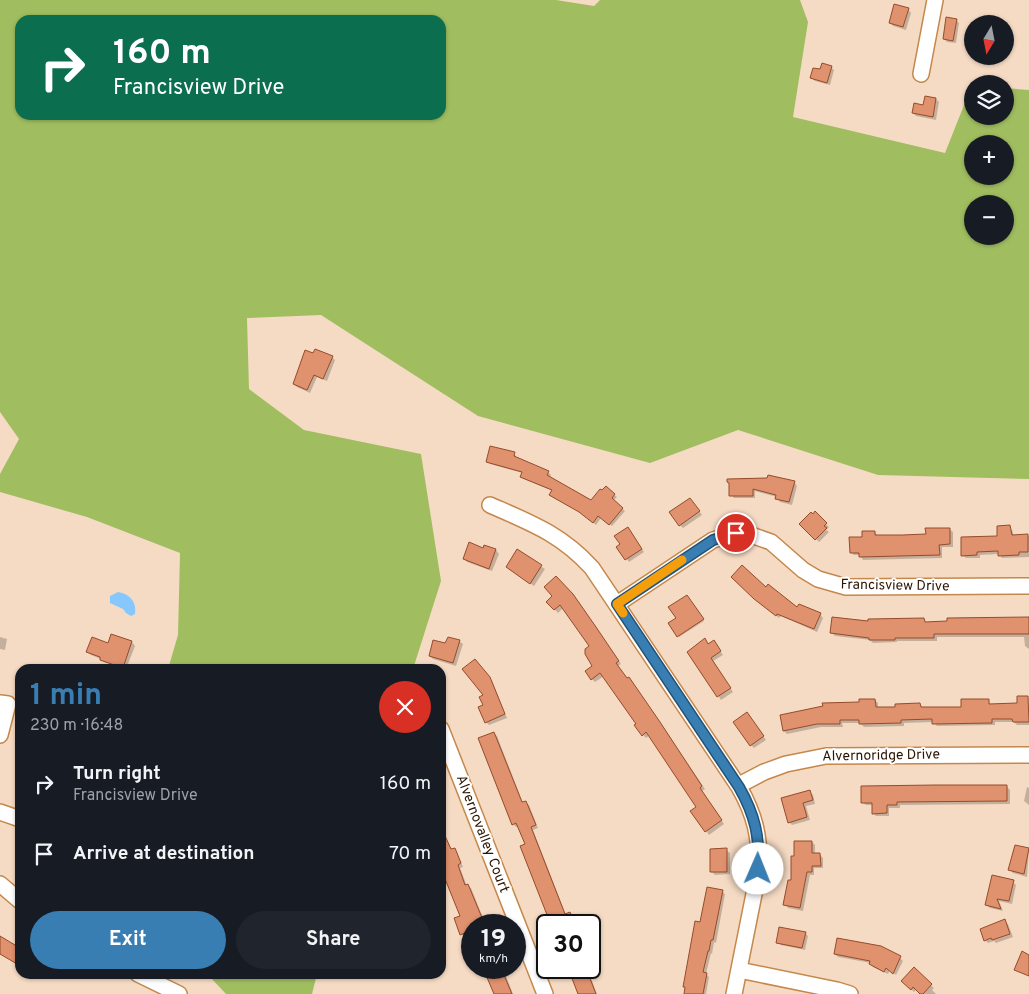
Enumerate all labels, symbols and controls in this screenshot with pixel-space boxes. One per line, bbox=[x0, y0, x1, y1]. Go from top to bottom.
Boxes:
north arrow bbox=[964, 15, 1014, 65]
map controls bbox=[964, 15, 1014, 245]
text: 160 m bbox=[113, 32, 211, 76]
icon: right bbox=[30, 35, 95, 100]
text: Francisview Drive bbox=[113, 75, 284, 102]
button: layers bbox=[964, 75, 1014, 125]
button: + bbox=[964, 135, 1014, 185]
button: − bbox=[964, 195, 1014, 245]
pin bbox=[715, 512, 757, 554]
icon: arrive bbox=[722, 519, 750, 547]
street label: Francisview Drive bbox=[840, 577, 950, 595]
text: 1 min bbox=[30, 678, 102, 715]
button: close bbox=[379, 681, 431, 733]
text: 230 m · 16:48 bbox=[30, 716, 123, 736]
street label: Alvernoridge Drive bbox=[822, 746, 940, 766]
text: Turn right bbox=[73, 762, 161, 786]
icon: right bbox=[30, 770, 58, 798]
text: 160 m bbox=[380, 772, 431, 796]
street label: Alvernovalley Court bbox=[452, 773, 512, 895]
text: Francisview Drive bbox=[73, 786, 198, 806]
icon: arrive bbox=[30, 840, 58, 868]
text: Arrive at destination bbox=[73, 842, 254, 866]
text: 70 m bbox=[389, 842, 431, 866]
position arrow bbox=[731, 842, 783, 894]
button: Exit bbox=[30, 911, 226, 969]
button: Share bbox=[236, 911, 431, 969]
speed limit sign: 30 bbox=[536, 914, 601, 979]
text: 19 bbox=[481, 924, 506, 956]
text: km/h bbox=[479, 951, 508, 967]

